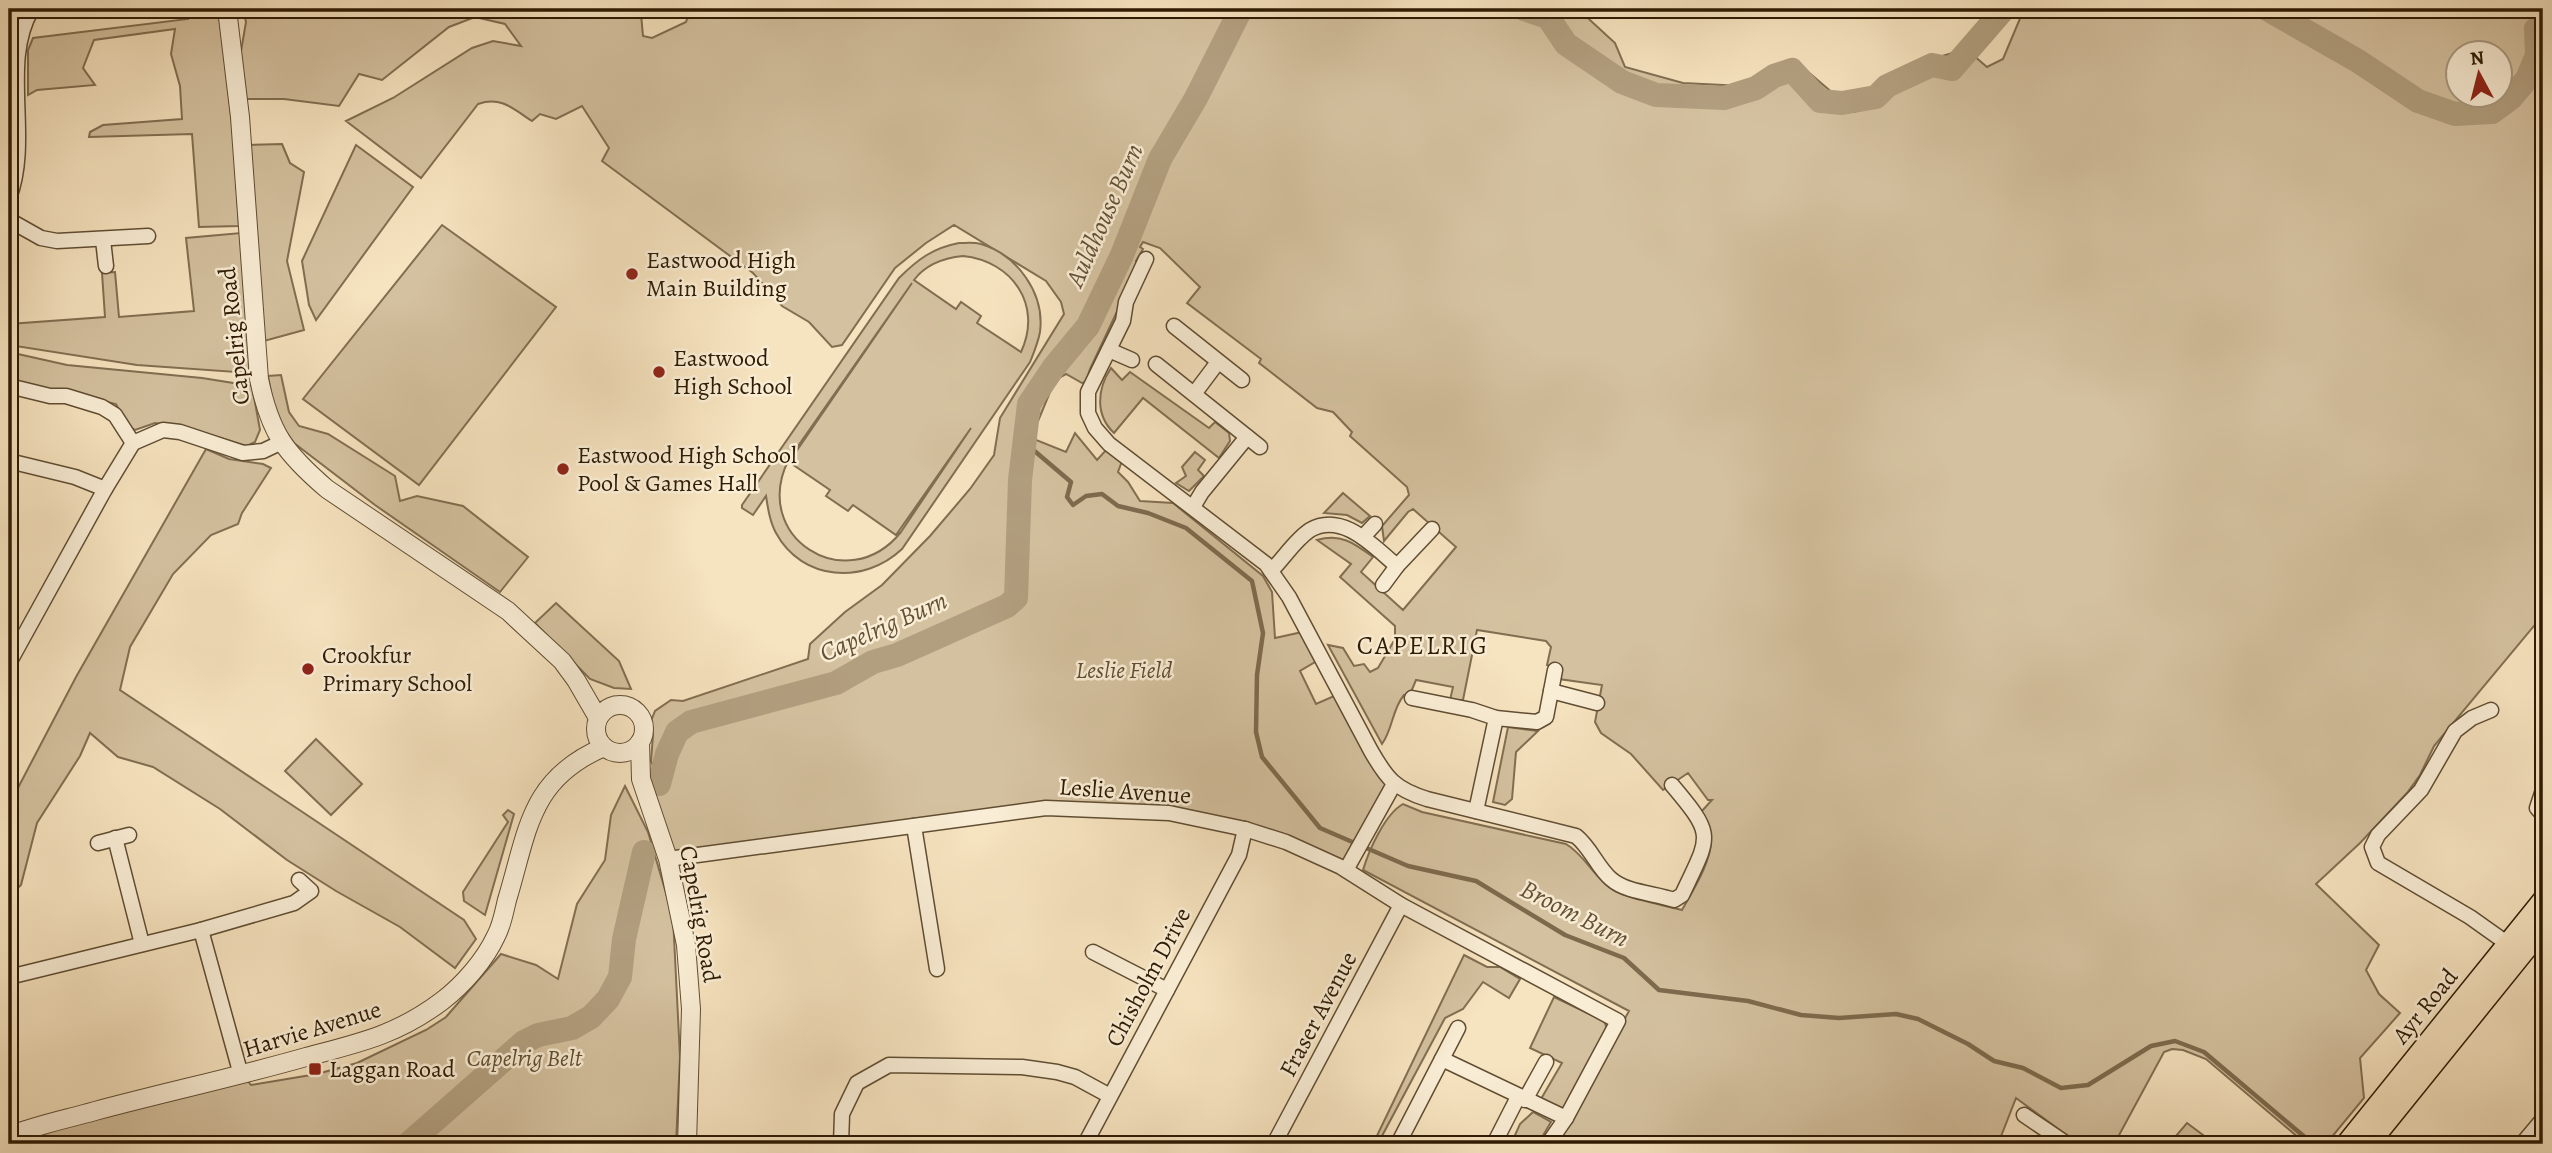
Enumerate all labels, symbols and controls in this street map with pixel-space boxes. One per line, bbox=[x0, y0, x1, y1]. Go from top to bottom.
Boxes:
north arrow bbox=[2444, 38, 2514, 108]
text: N bbox=[2469, 44, 2486, 72]
water label: Auldhouse Burn bbox=[1057, 138, 1152, 294]
place label: Eastwood High Main Building bbox=[646, 244, 796, 304]
street label: Capelrig Road bbox=[211, 266, 257, 406]
marker: Eastwood High Main Building bbox=[624, 266, 640, 282]
place label: Eastwood High School bbox=[673, 342, 792, 402]
marker: Eastwood High School bbox=[651, 364, 667, 380]
place label: Eastwood High School Pool & Games Hall bbox=[577, 439, 797, 499]
marker: Eastwood High School Pool & Games Hall bbox=[555, 461, 571, 477]
water label: Capelrig Burn bbox=[814, 583, 953, 670]
district label: CAPELRIG bbox=[1357, 628, 1489, 663]
place label: Crookfur Primary School bbox=[322, 639, 472, 699]
park label: Leslie Field bbox=[1076, 654, 1172, 686]
marker: Crookfur Primary School bbox=[300, 661, 316, 677]
street label: Leslie Avenue bbox=[1058, 770, 1192, 812]
street label: Capelrig Road bbox=[672, 843, 728, 985]
water label: Broom Burn bbox=[1515, 871, 1635, 956]
street label: Chisholm Drive bbox=[1098, 902, 1198, 1052]
street label: Fraser Avenue bbox=[1272, 946, 1364, 1082]
street label: Ayr Road bbox=[2384, 962, 2465, 1051]
street label: Harvie Avenue bbox=[239, 993, 385, 1065]
park label: Capelrig Belt bbox=[466, 1042, 583, 1074]
place label: Laggan Road bbox=[329, 1053, 455, 1085]
marker: Laggan Road bbox=[307, 1061, 323, 1077]

